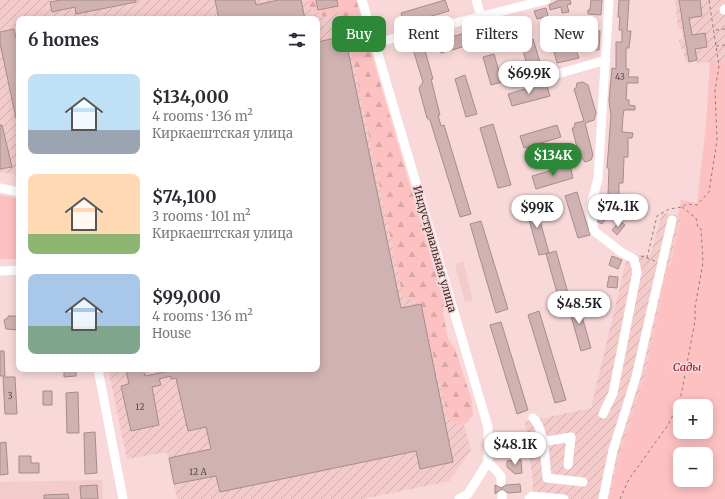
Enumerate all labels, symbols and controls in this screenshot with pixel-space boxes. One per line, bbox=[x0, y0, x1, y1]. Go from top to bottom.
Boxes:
chip: Buy bbox=[332, 16, 386, 52]
chip: Rent bbox=[394, 16, 454, 52]
chip: Filters bbox=[462, 16, 532, 52]
chip: New bbox=[540, 16, 598, 52]
text: 6 homes bbox=[28, 29, 99, 51]
icon: filters bbox=[286, 29, 308, 51]
pin: $69.9K bbox=[496, 61, 562, 95]
text: $69.9K bbox=[507, 65, 551, 82]
house number: 43 bbox=[615, 71, 625, 82]
text: $134,000 bbox=[152, 86, 229, 108]
icon: home bbox=[60, 90, 108, 138]
text: 4 rooms · 136 m² bbox=[152, 108, 253, 125]
text: Киркаештская улица bbox=[152, 125, 293, 142]
pin: $134K bbox=[525, 143, 581, 177]
text: $134K bbox=[534, 147, 572, 164]
street label: Индустриальная улица bbox=[410, 184, 460, 314]
text: $74,100 bbox=[152, 186, 216, 208]
icon: home bbox=[60, 190, 108, 238]
pin: $74.1K bbox=[585, 194, 651, 228]
pin: $99K bbox=[513, 195, 561, 229]
text: $74.1K bbox=[597, 198, 639, 215]
text: $99K bbox=[520, 199, 554, 216]
text: 3 rooms · 101 m² bbox=[152, 208, 250, 225]
text: Киркаештская улица bbox=[152, 225, 293, 242]
text: $99,000 bbox=[152, 286, 221, 308]
icon: home bbox=[60, 290, 108, 338]
pin: $48.5K bbox=[546, 291, 612, 325]
text: $48.5K bbox=[556, 295, 602, 312]
text: 4 rooms · 136 m² bbox=[152, 308, 253, 325]
text: House bbox=[152, 325, 191, 342]
park label: Сады bbox=[673, 360, 701, 374]
house number: 3 bbox=[7, 390, 13, 401]
map controls bbox=[673, 399, 713, 487]
button: + bbox=[673, 399, 713, 439]
house number: 12 bbox=[135, 401, 145, 412]
pin: $48.1K bbox=[482, 432, 548, 466]
text: $48.1K bbox=[493, 436, 537, 453]
button: − bbox=[673, 447, 713, 487]
house number: 12 А bbox=[189, 466, 208, 477]

